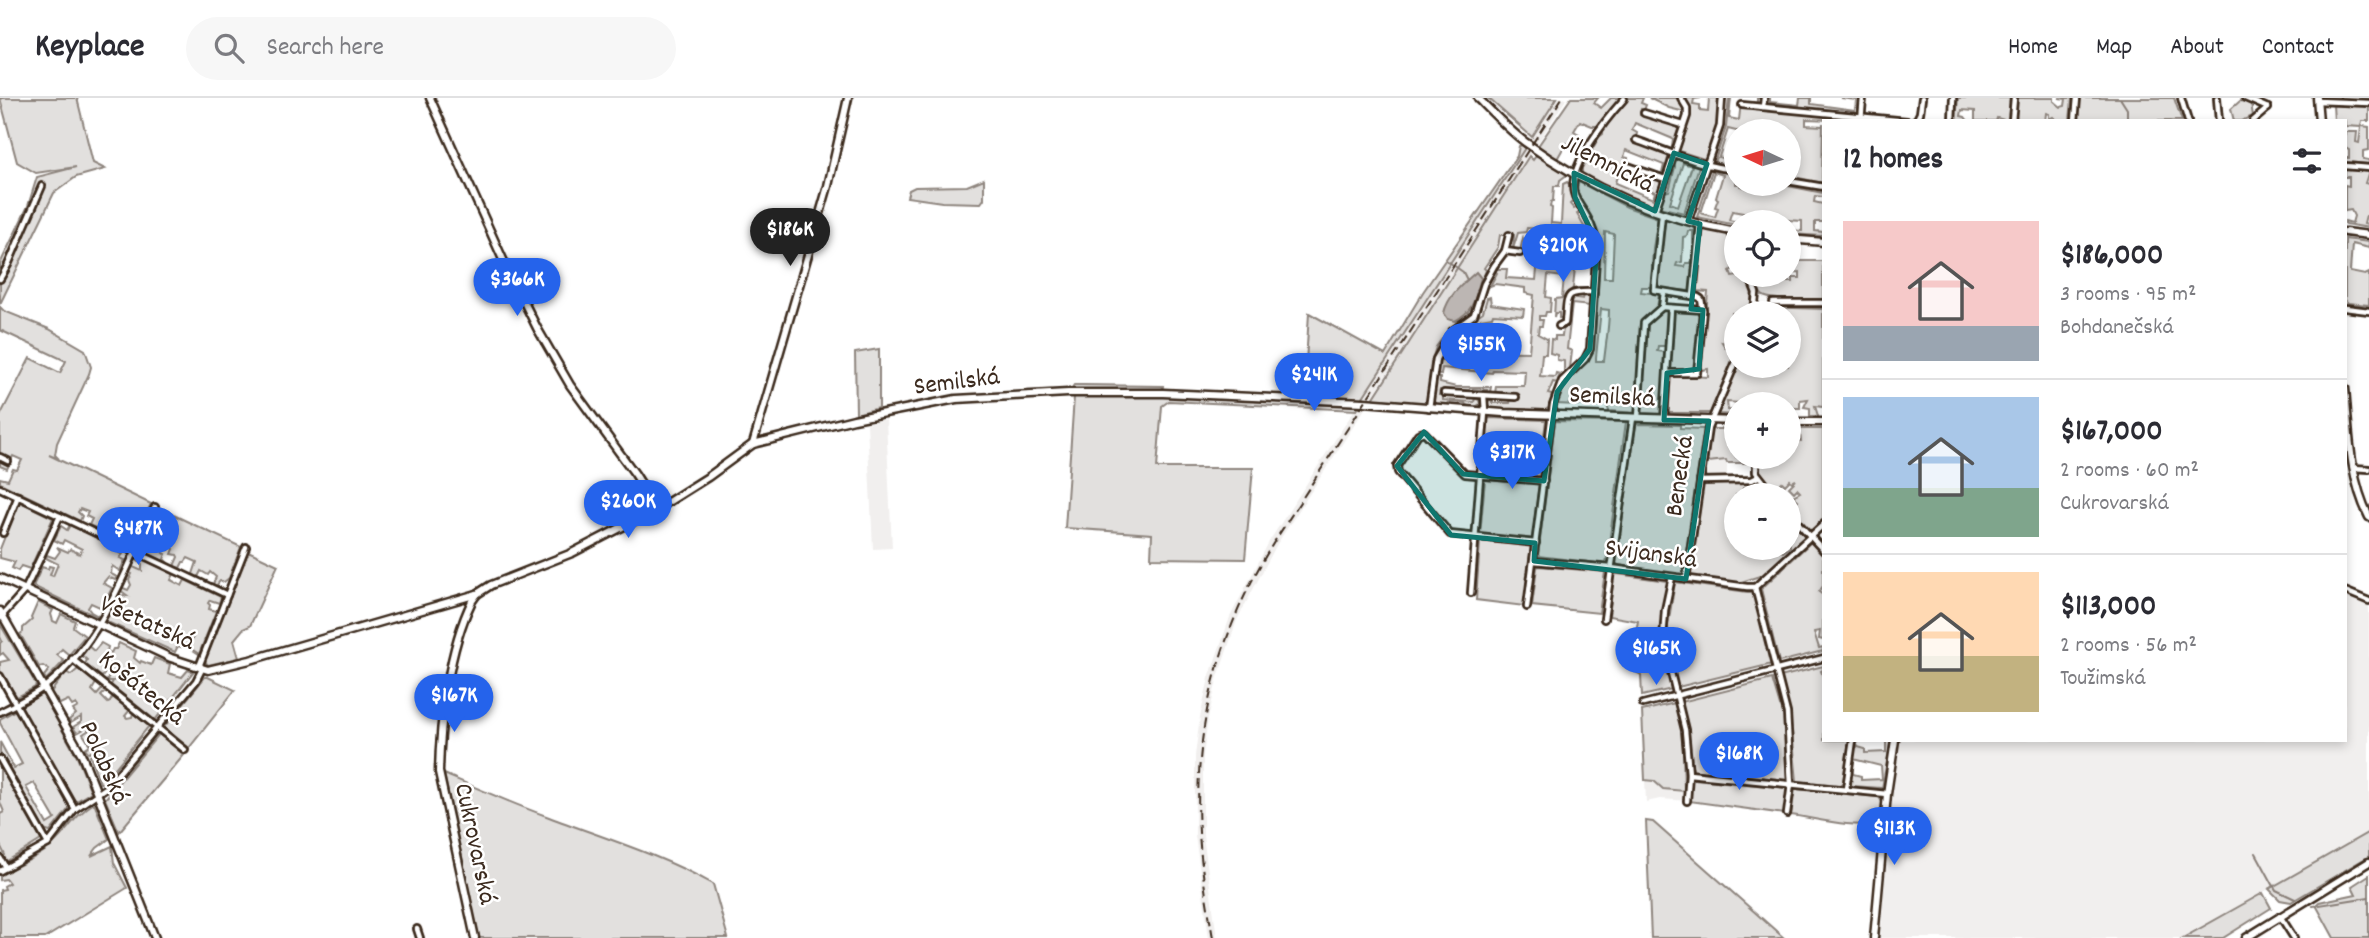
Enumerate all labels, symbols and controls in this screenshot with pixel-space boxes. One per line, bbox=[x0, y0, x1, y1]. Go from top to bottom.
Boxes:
search box bbox=[186, 17, 676, 80]
text: Keyplace bbox=[35, 25, 144, 72]
icon: search bbox=[210, 29, 248, 67]
text: Search here bbox=[266, 30, 384, 67]
text: Home bbox=[2008, 31, 2058, 65]
text: Map bbox=[2096, 31, 2132, 65]
text: About bbox=[2170, 31, 2224, 65]
text: Contact bbox=[2262, 31, 2334, 65]
north arrow bbox=[1724, 119, 1801, 196]
map controls bbox=[1724, 119, 1801, 560]
street label: Jilemnická bbox=[1554, 126, 1660, 204]
text: 12 homes bbox=[1843, 140, 1943, 183]
icon: filters bbox=[2288, 142, 2326, 180]
pin: $186K bbox=[741, 208, 839, 268]
button: locate bbox=[1724, 210, 1801, 287]
text: $186K bbox=[766, 214, 814, 247]
pin: $210K bbox=[1514, 225, 1612, 284]
text: $210K bbox=[1538, 230, 1588, 263]
text: $186,000 bbox=[2060, 236, 2163, 279]
icon: home bbox=[1899, 249, 1983, 333]
pin: $366K bbox=[468, 258, 566, 318]
text: $366K bbox=[489, 264, 545, 297]
text: 3 rooms · 95 m² bbox=[2060, 279, 2196, 312]
button: layers bbox=[1724, 301, 1801, 378]
text: Bohdanečská bbox=[2060, 312, 2174, 345]
pin: $155K bbox=[1432, 324, 1530, 383]
text: $155K bbox=[1457, 329, 1505, 362]
pin: $241K bbox=[1265, 354, 1363, 413]
street label: Semilská bbox=[912, 359, 1002, 407]
text: $241K bbox=[1291, 359, 1337, 392]
street label: Semilská bbox=[1568, 377, 1656, 419]
button: + bbox=[1724, 392, 1801, 469]
text: $167,000 bbox=[2060, 412, 2163, 455]
icon: home bbox=[1899, 425, 1983, 509]
pin: $317K bbox=[1463, 432, 1561, 491]
street label: Benecká bbox=[1657, 433, 1705, 519]
text: $317K bbox=[1489, 437, 1535, 470]
text: 2 rooms · 60 m² bbox=[2060, 455, 2199, 488]
pin: $260K bbox=[579, 480, 677, 540]
button: − bbox=[1724, 483, 1801, 560]
text: $260K bbox=[600, 486, 656, 519]
text: Cukrovarská bbox=[2060, 488, 2169, 521]
pin: $487K bbox=[89, 508, 187, 567]
text: $487K bbox=[113, 513, 163, 546]
street label: Svijanská bbox=[1603, 530, 1699, 580]
street label: Všetatská bbox=[93, 587, 201, 661]
text: $113,000 bbox=[2060, 587, 2156, 630]
icon: home bbox=[1899, 600, 1983, 684]
pin: $165K bbox=[1607, 628, 1705, 687]
text: 2 rooms · 56 m² bbox=[2060, 630, 2197, 663]
text: $165K bbox=[1631, 633, 1681, 666]
street label: Košátecká bbox=[89, 642, 193, 736]
text: Toužimská bbox=[2060, 663, 2146, 696]
pin: $167K bbox=[405, 674, 503, 734]
text: $167K bbox=[430, 680, 478, 713]
street label: Polabská bbox=[68, 715, 138, 811]
pin: $168K bbox=[1690, 732, 1788, 792]
text: $168K bbox=[1715, 738, 1763, 771]
street label: Cukrovarská bbox=[443, 780, 505, 908]
pin: $113K bbox=[1845, 808, 1943, 867]
text: $113K bbox=[1873, 813, 1915, 846]

